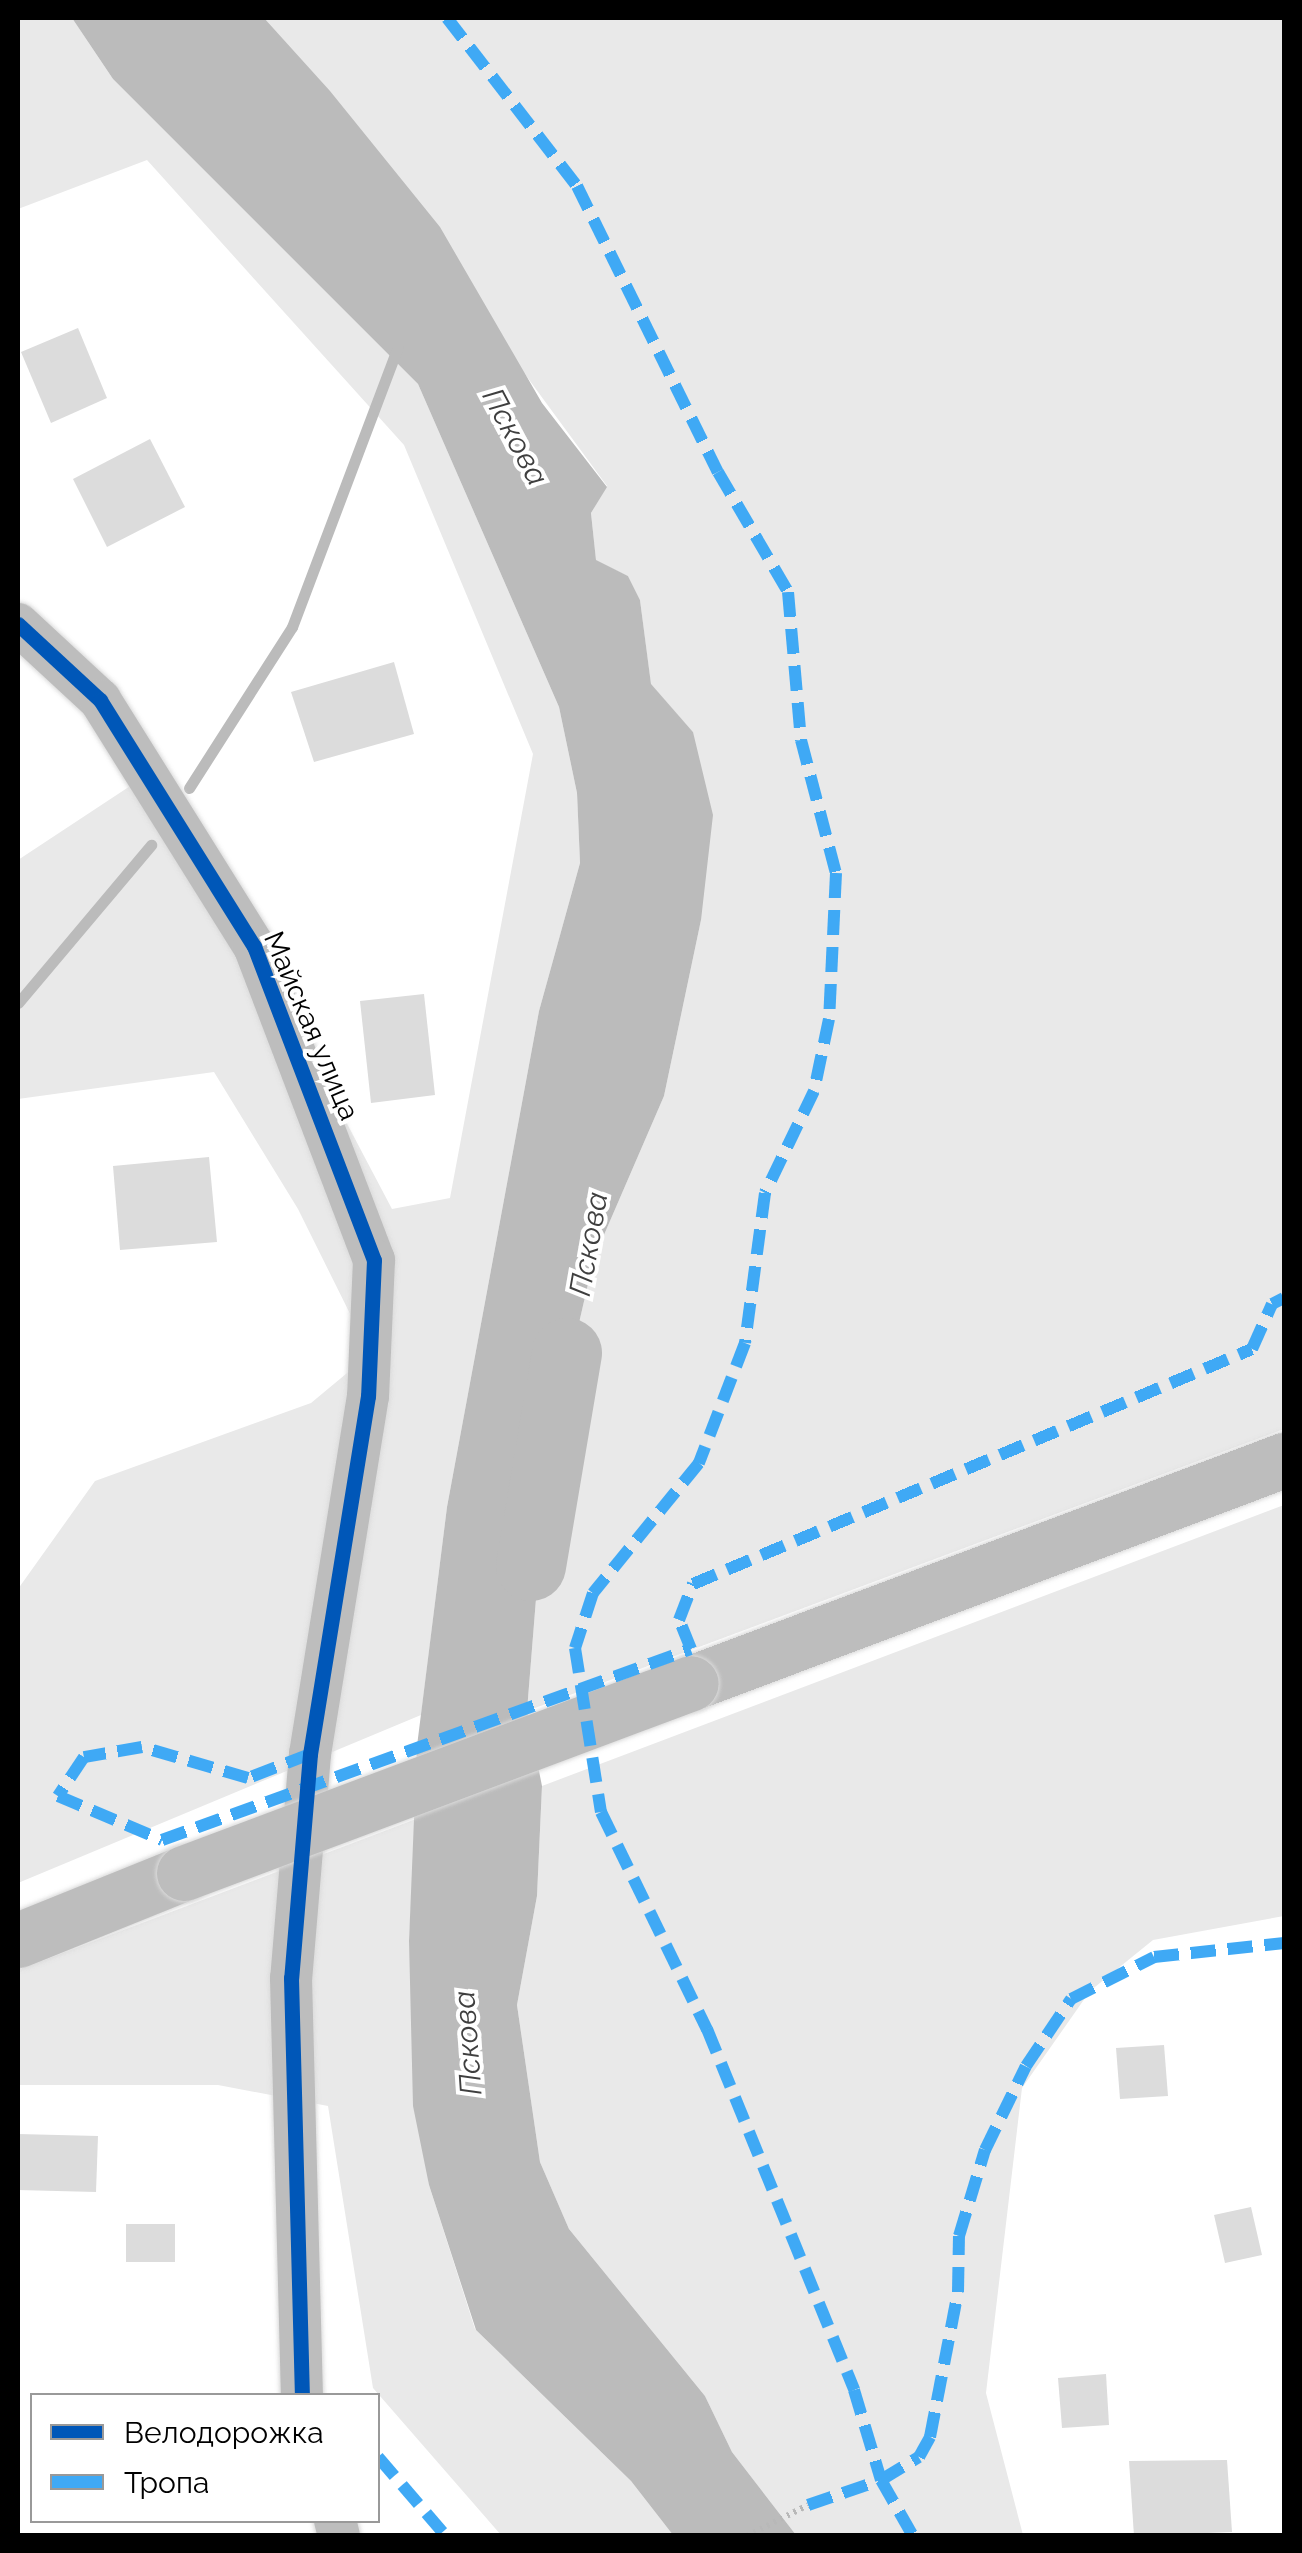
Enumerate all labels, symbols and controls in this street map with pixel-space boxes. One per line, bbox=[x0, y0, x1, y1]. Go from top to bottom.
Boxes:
water label: Пскова bbox=[474, 382, 556, 492]
street label: Майская улица bbox=[256, 926, 366, 1126]
water label: Пскова bbox=[562, 1189, 616, 1299]
water label: Пскова bbox=[446, 1989, 490, 2097]
legend bbox=[30, 2393, 380, 2523]
text: Велодорожка bbox=[124, 2415, 324, 2450]
text: Тропа bbox=[124, 2465, 209, 2500]

